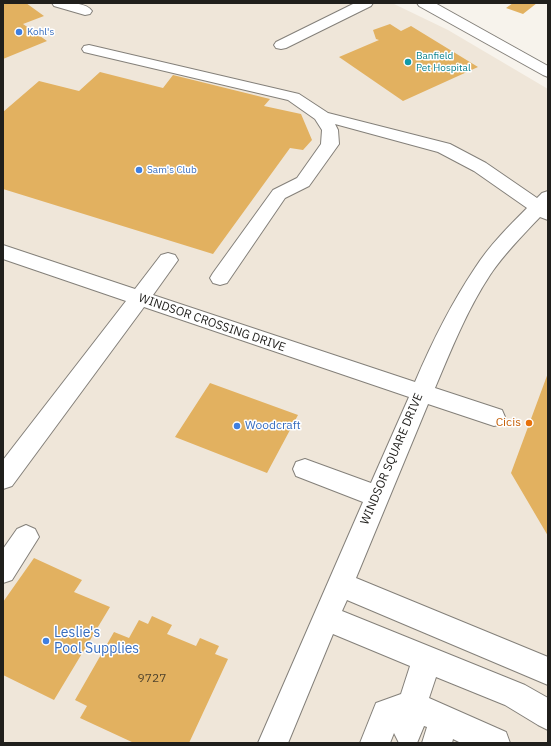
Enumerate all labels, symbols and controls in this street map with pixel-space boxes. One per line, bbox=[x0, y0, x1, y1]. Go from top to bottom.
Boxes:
place label: Kohl's bbox=[27, 26, 54, 38]
marker: Kohl's bbox=[14, 27, 24, 37]
place label: Banfield Pet Hospital bbox=[416, 50, 471, 74]
marker: Banfield Pet Hospital bbox=[403, 57, 413, 67]
place label: Sam's Club bbox=[147, 164, 197, 176]
marker: Sam's Club bbox=[134, 165, 144, 175]
street label: WINDSOR CROSSING DRIVE bbox=[137, 291, 287, 355]
street label: WINDSOR SQUARE DRIVE bbox=[358, 391, 426, 527]
place label: Cicis bbox=[496, 416, 521, 430]
marker: Cicis bbox=[524, 418, 534, 428]
place label: Woodcraft bbox=[245, 419, 301, 433]
marker: Woodcraft bbox=[232, 421, 242, 431]
place label: Leslie's Pool Supplies bbox=[54, 625, 139, 658]
marker: Leslie's Pool Supplies bbox=[41, 636, 51, 646]
house number: 9727 bbox=[138, 672, 166, 686]

